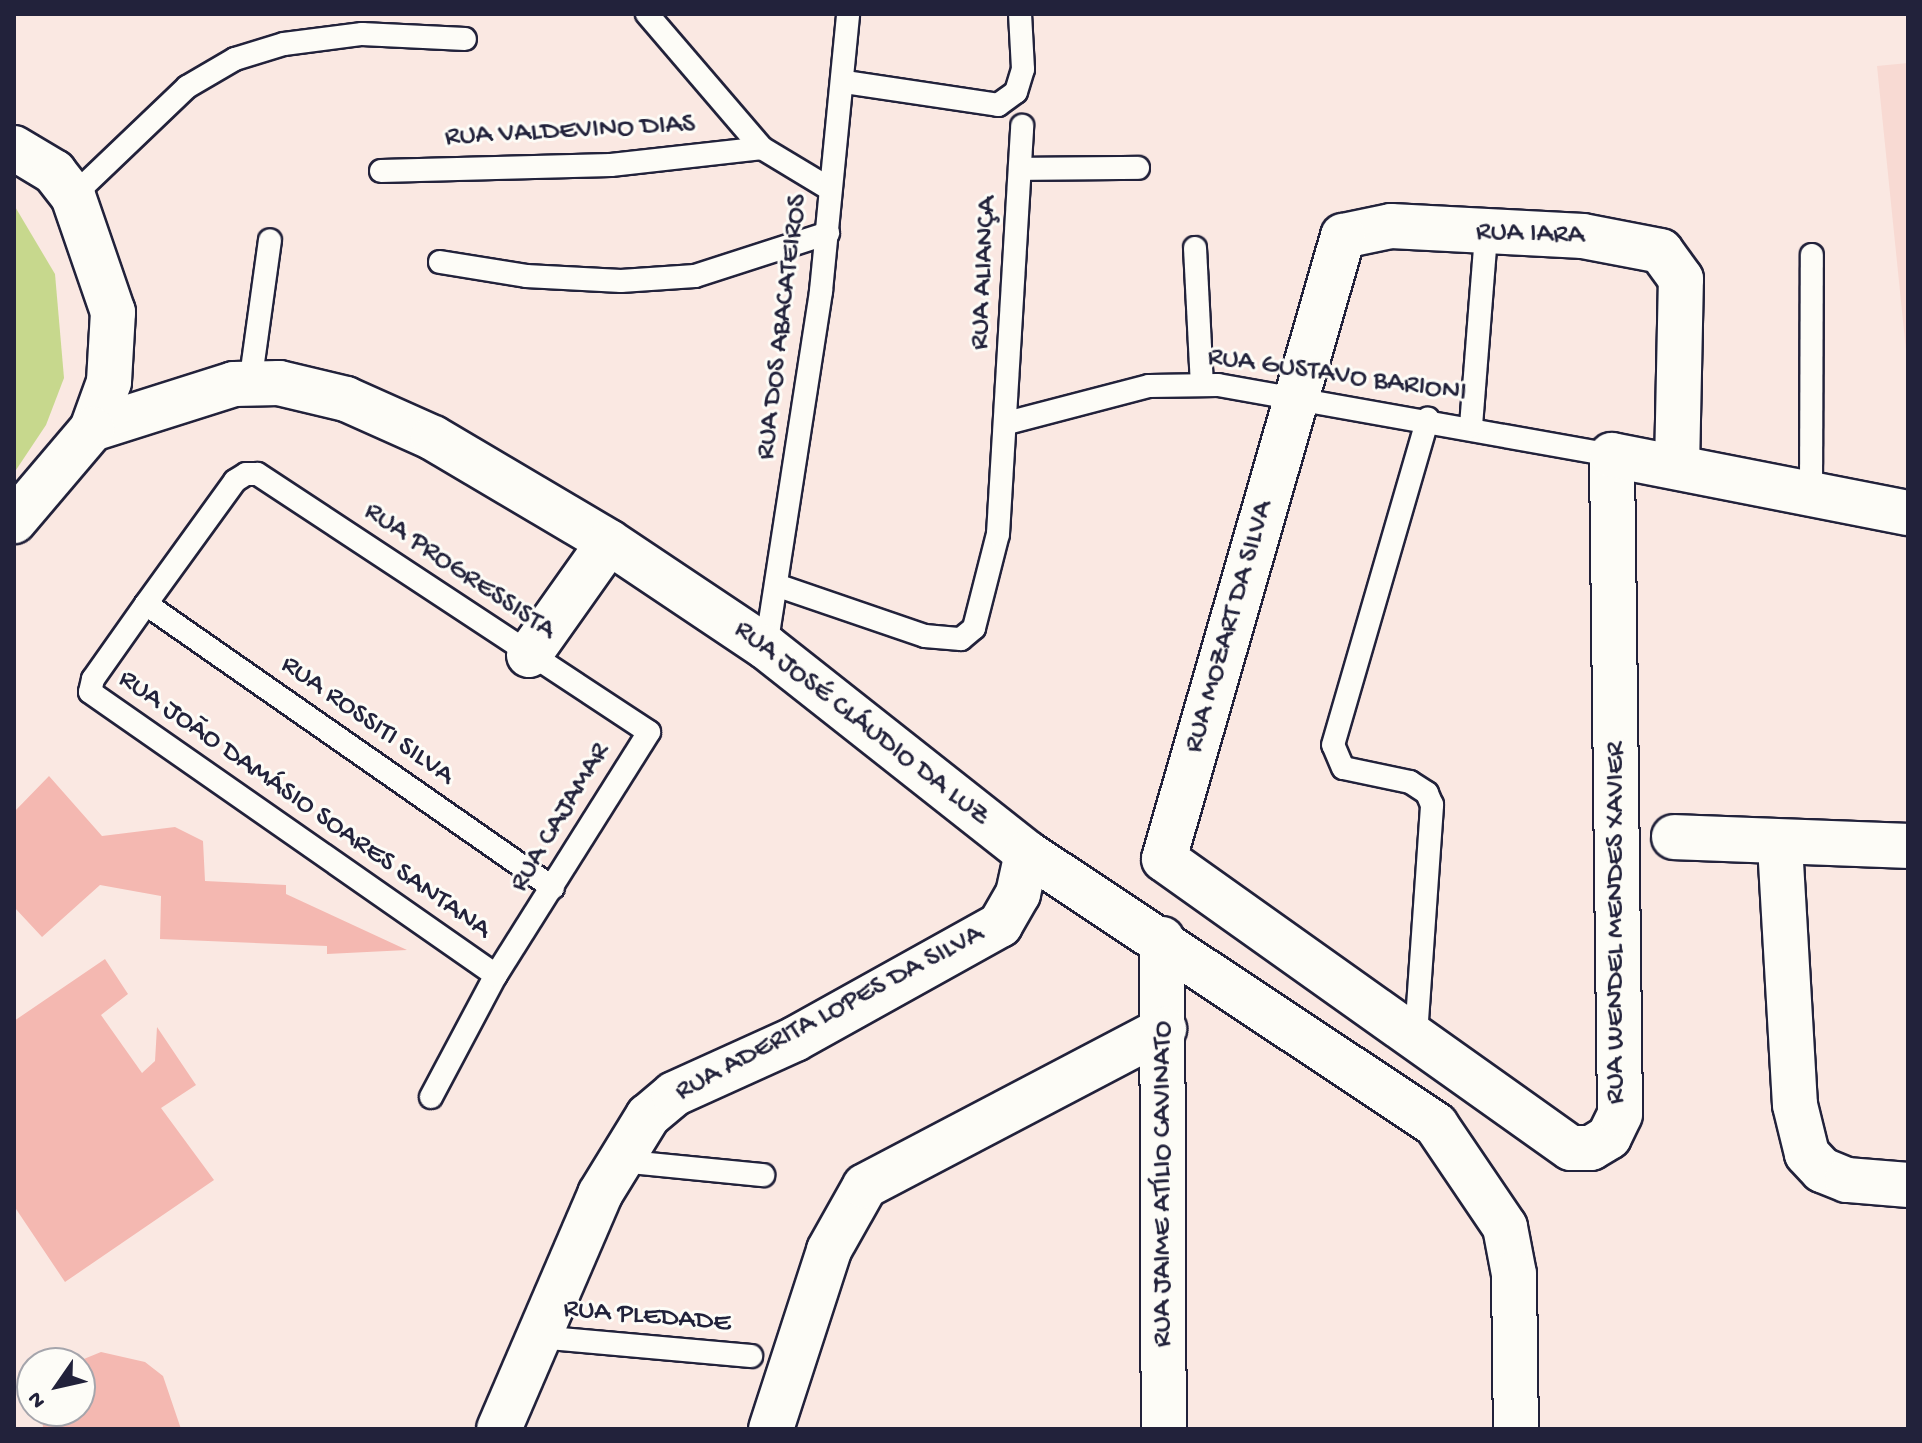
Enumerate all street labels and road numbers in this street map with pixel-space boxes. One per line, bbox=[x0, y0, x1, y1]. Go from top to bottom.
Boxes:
street label: RUA VALDEVINO DIAS bbox=[444, 109, 696, 155]
street label: RUA DOS ABACATEIROS bbox=[750, 192, 816, 462]
street label: RUA ALIANÇA bbox=[964, 195, 1006, 351]
street label: RUA IARA bbox=[1475, 216, 1585, 254]
street label: RUA GUSTAVO BARIONI bbox=[1205, 341, 1469, 411]
street label: RUA PROGRESSISTA bbox=[357, 496, 561, 648]
street label: RUA MOZART DA SILVA bbox=[1178, 497, 1282, 757]
street label: RUA JOSÉ CLÁUDIO DA LUZ bbox=[726, 614, 996, 834]
street label: RUA ROSSITI SILVA bbox=[274, 649, 460, 793]
street label: RUA JOÃO DAMÁSIO SOARES SANTANA bbox=[111, 663, 497, 947]
street label: RUA CAJAMAR bbox=[503, 738, 619, 898]
street label: RUA WENDEL MENDES XAVIER bbox=[1600, 742, 1634, 1104]
street label: RUA ADERITA LOPES DA SILVA bbox=[670, 918, 990, 1110]
street label: RUA JAIME ATÍLIO CAVINATO bbox=[1147, 1021, 1181, 1347]
street label: RUA PLEDADE bbox=[562, 1293, 732, 1341]

